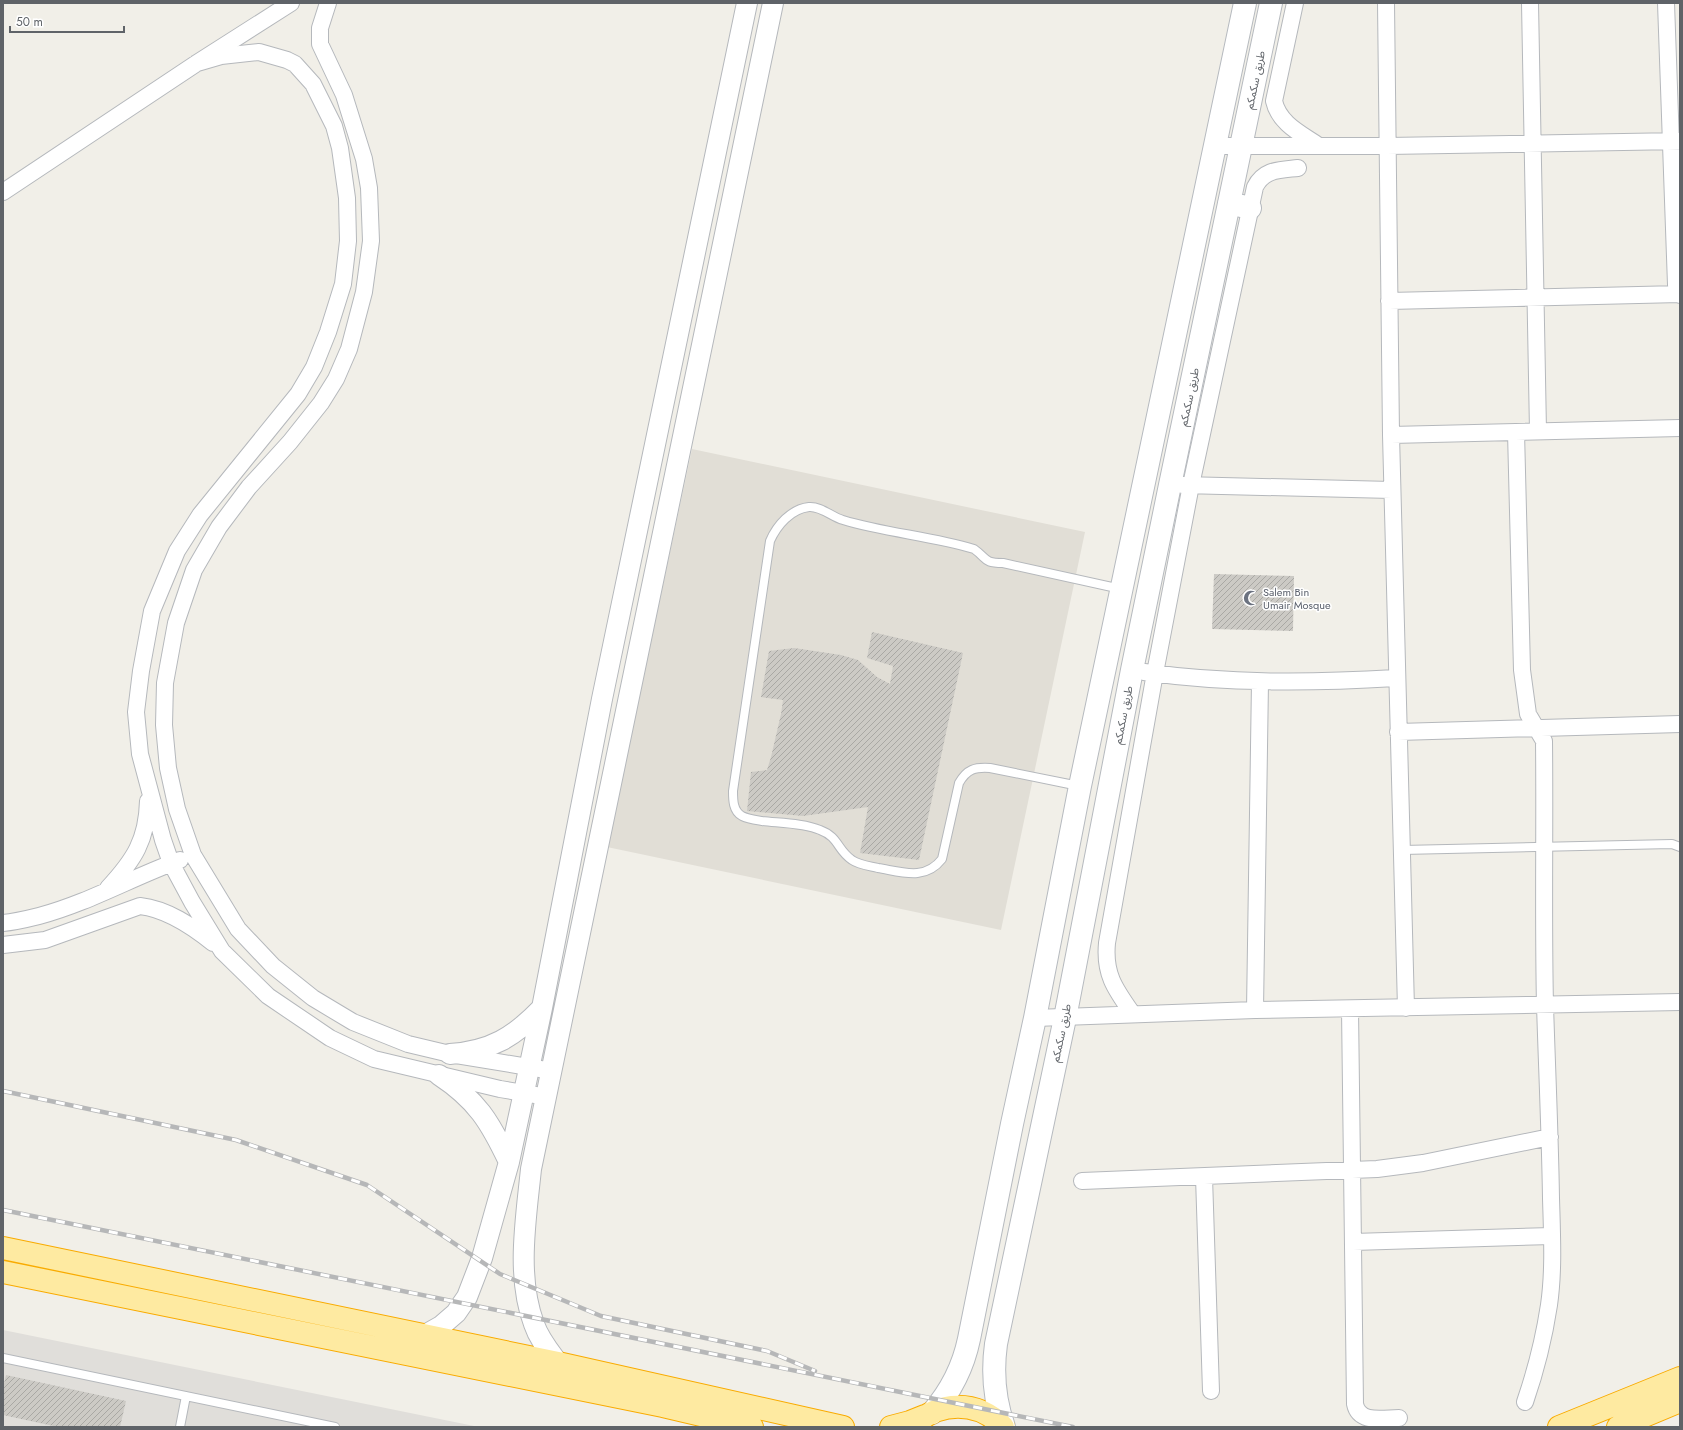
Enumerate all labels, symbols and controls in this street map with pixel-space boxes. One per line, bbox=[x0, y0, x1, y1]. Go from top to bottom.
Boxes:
scale bar bbox=[10, 8, 124, 34]
text: 50 m bbox=[16, 13, 43, 31]
street label: طريق سكمكم bbox=[1241, 49, 1270, 111]
street label: طريق سكمكم bbox=[1175, 366, 1204, 428]
place label: Salem Bin Umair Mosque bbox=[1263, 584, 1331, 613]
mosque icon: Salem Bin Umair Mosque bbox=[1242, 589, 1260, 607]
street label: طريق سكمكم bbox=[1109, 684, 1137, 746]
street label: طريق سكمكم bbox=[1047, 1002, 1076, 1064]

